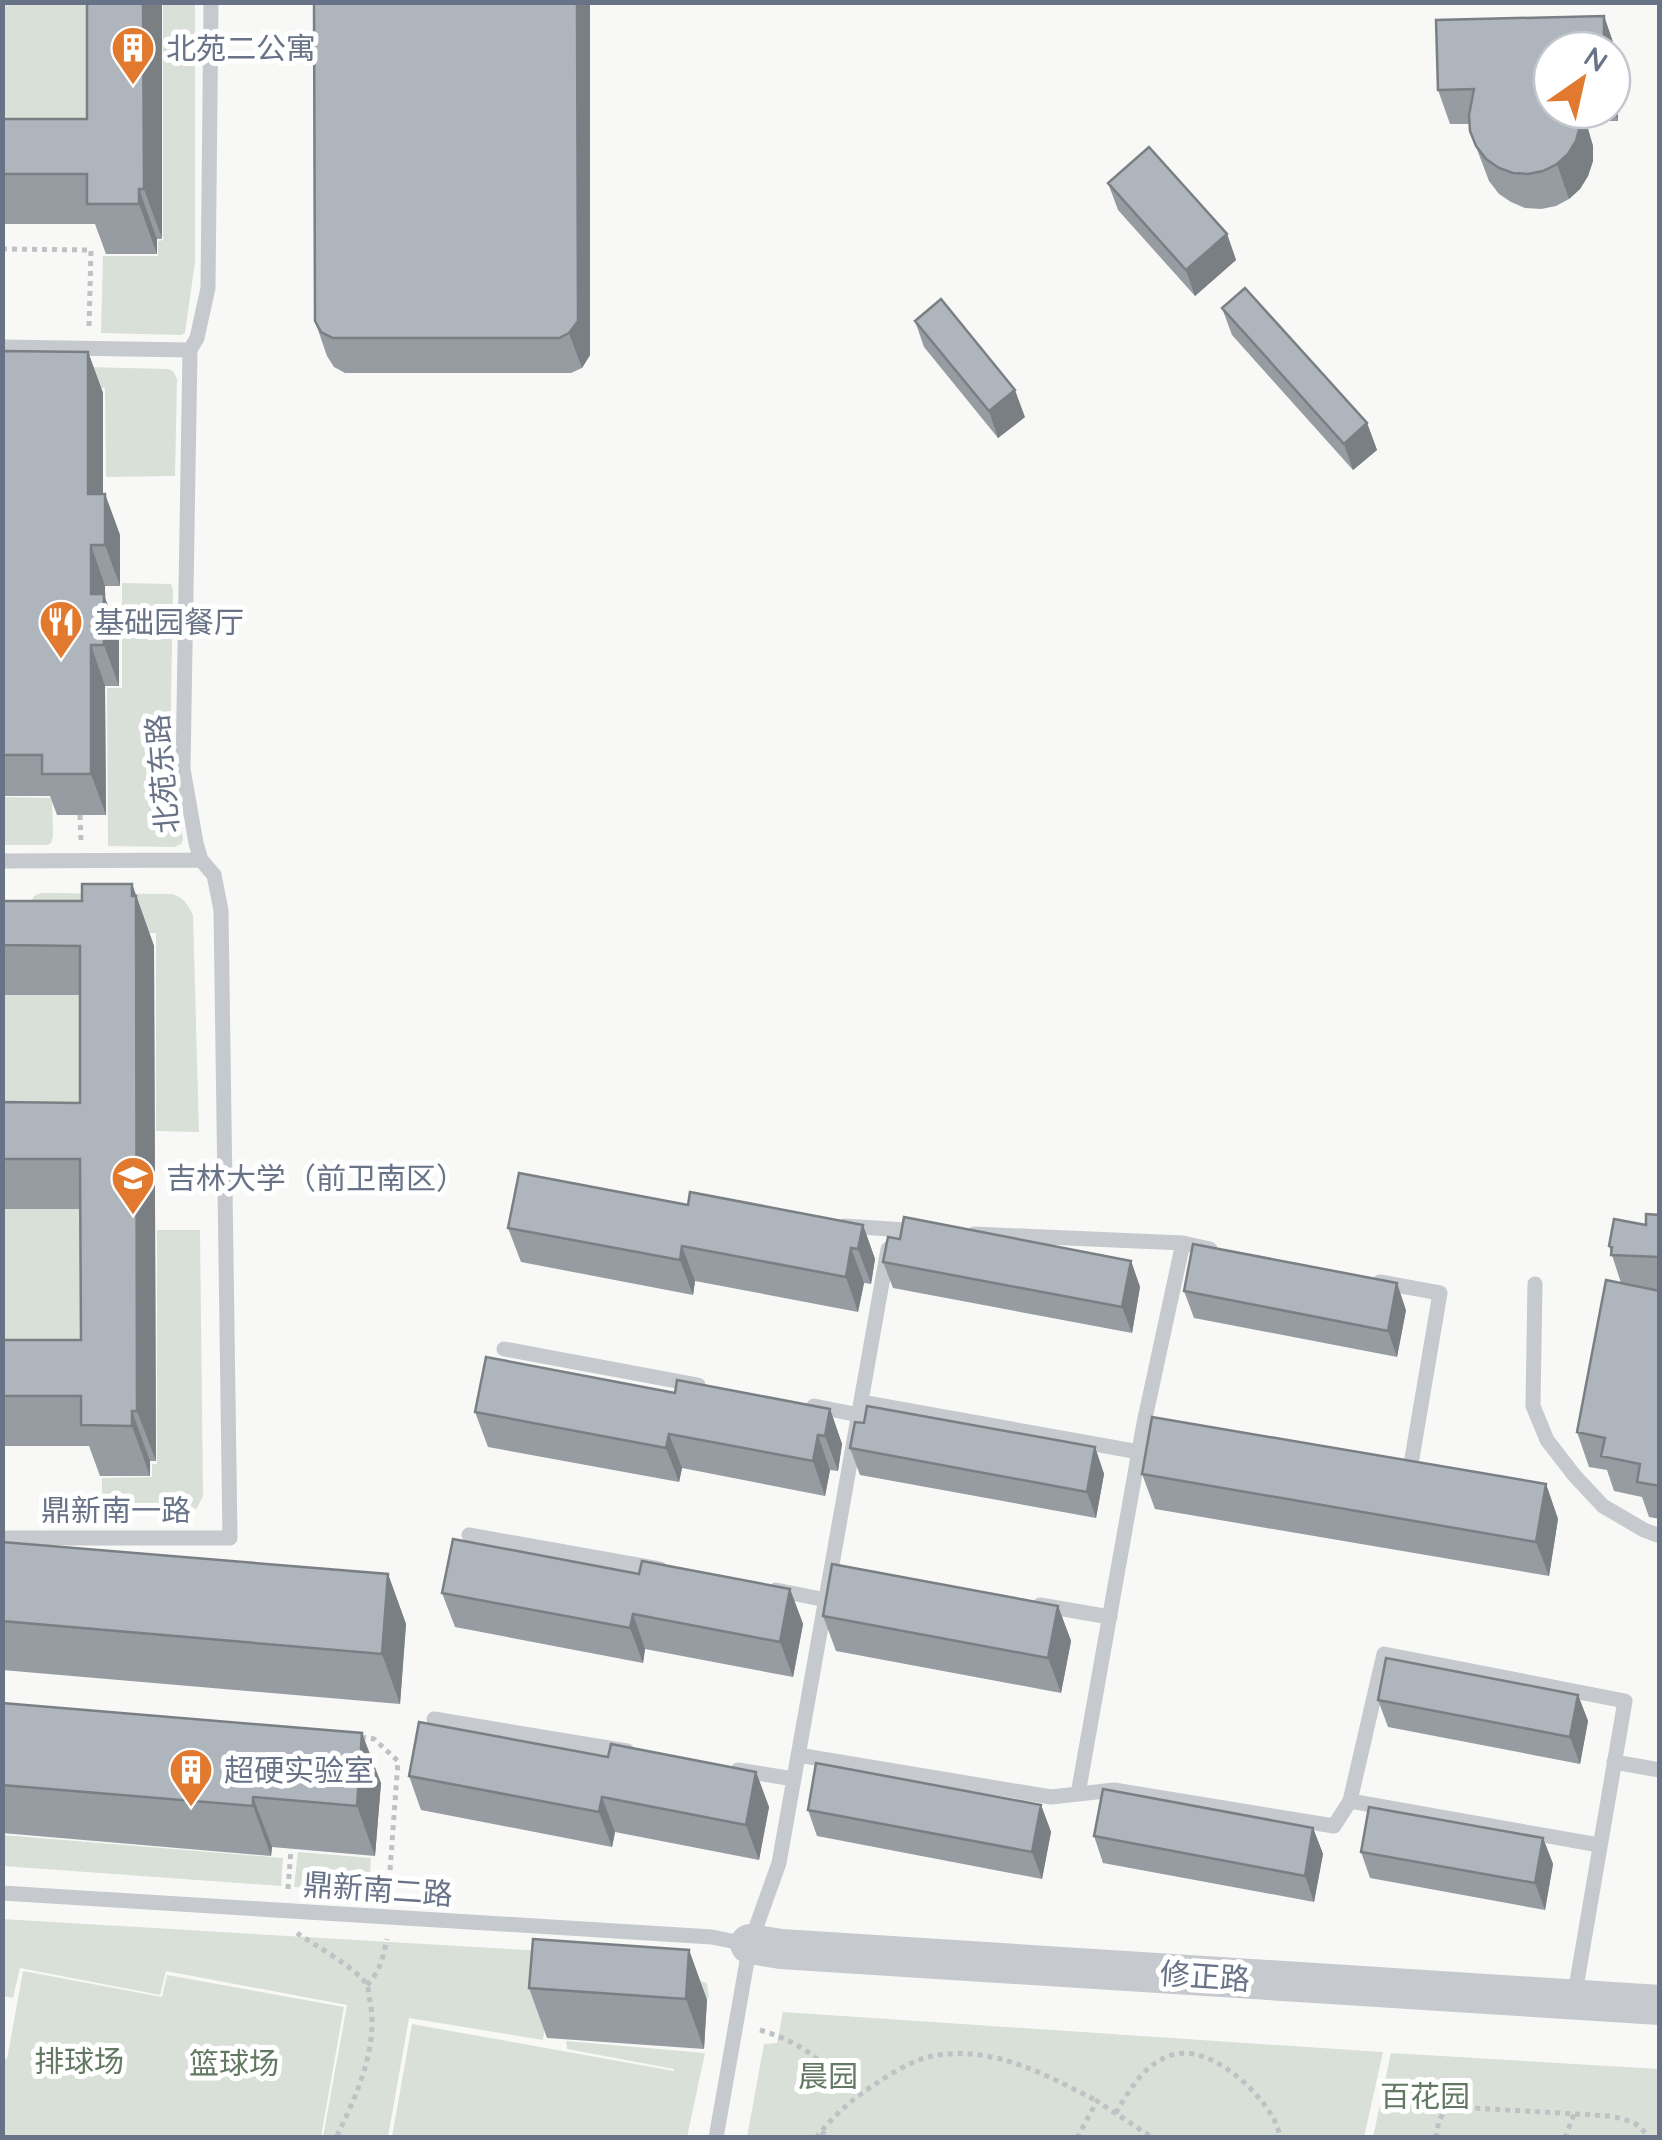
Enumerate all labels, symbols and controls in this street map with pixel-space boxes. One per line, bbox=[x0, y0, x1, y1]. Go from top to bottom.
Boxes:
building icon: 北苑二公寓 bbox=[110, 25, 156, 86]
place label: 北苑二公寓 bbox=[166, 29, 316, 67]
north arrow bbox=[1532, 30, 1632, 130]
text: N bbox=[1578, 39, 1615, 79]
restaurant icon: 基础园餐厅 bbox=[38, 599, 84, 660]
place label: 基础园餐厅 bbox=[94, 603, 244, 641]
street label: 北苑东路 bbox=[138, 713, 186, 835]
school or university icon: 吉林大学（前卫南区） bbox=[110, 1155, 156, 1216]
place label: 吉林大学（前卫南区） bbox=[166, 1159, 466, 1197]
street label: 鼎新南一路 bbox=[41, 1491, 191, 1529]
building icon: 超硬实验室 bbox=[168, 1747, 214, 1808]
place label: 超硬实验室 bbox=[224, 1751, 374, 1789]
street label: 鼎新南二路 bbox=[302, 1865, 454, 1913]
street label: 修正路 bbox=[1159, 1954, 1251, 1998]
park label: 排球场 bbox=[34, 2042, 124, 2080]
park label: 篮球场 bbox=[189, 2044, 279, 2082]
park label: 晨园 bbox=[798, 2057, 858, 2095]
park label: 百花园 bbox=[1380, 2077, 1470, 2115]

